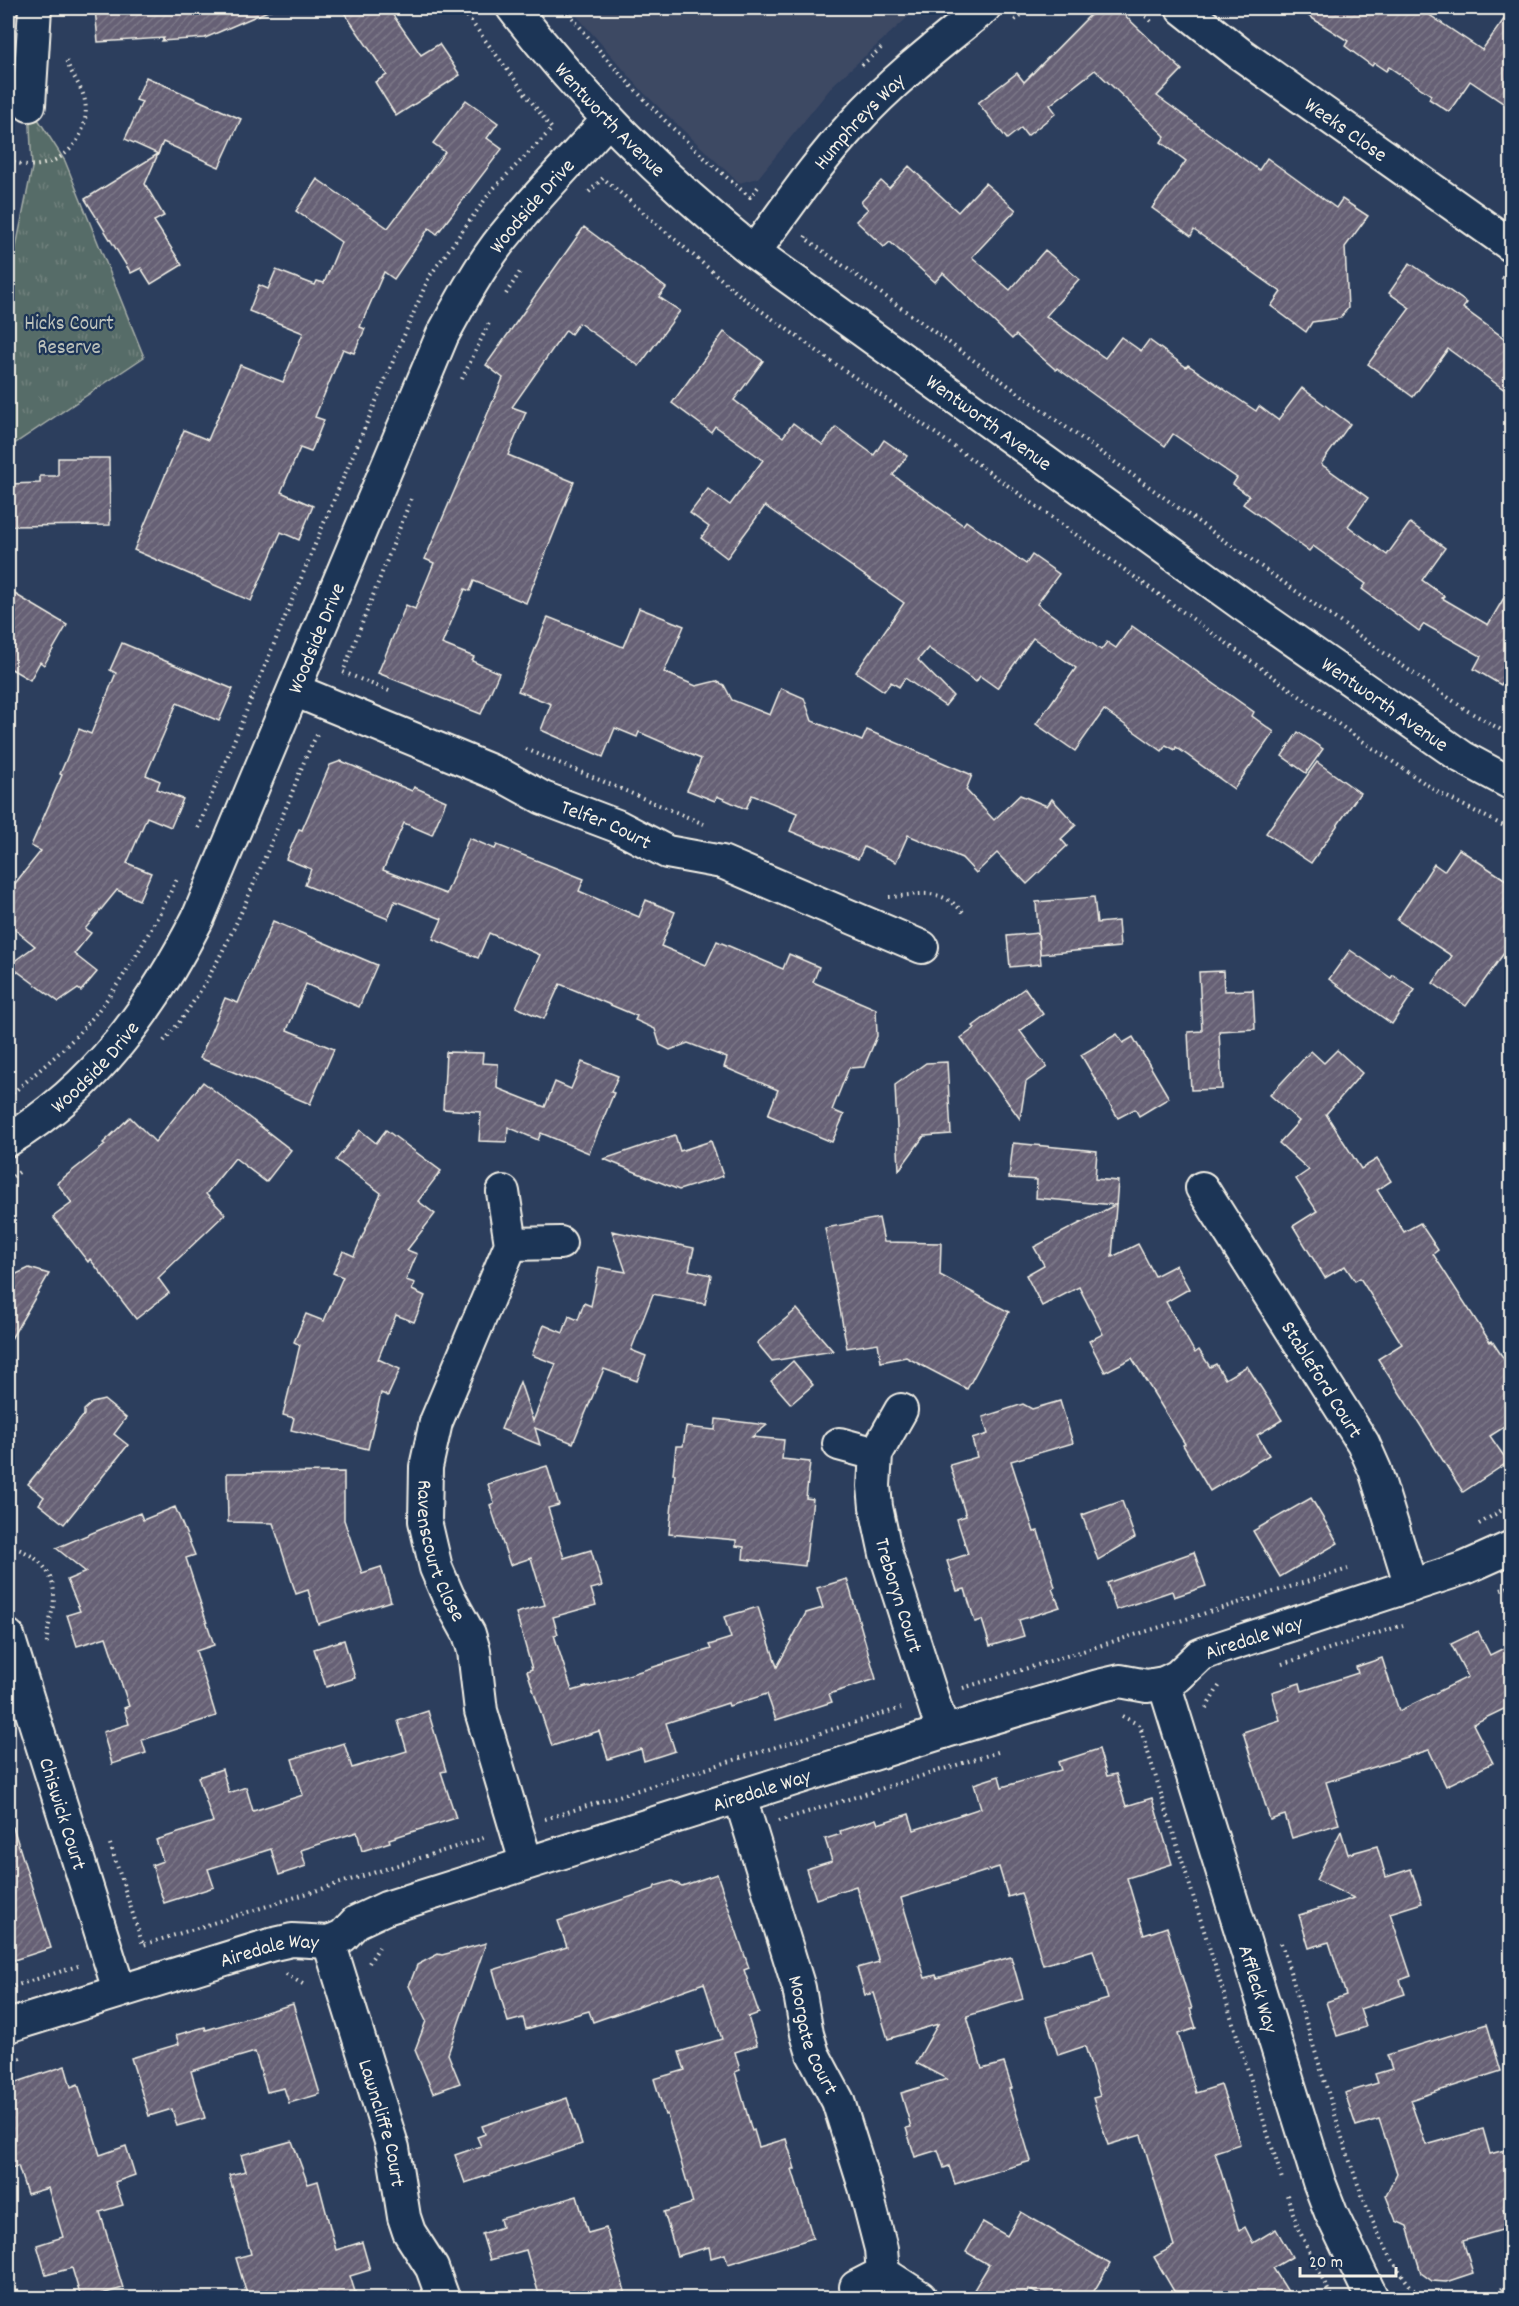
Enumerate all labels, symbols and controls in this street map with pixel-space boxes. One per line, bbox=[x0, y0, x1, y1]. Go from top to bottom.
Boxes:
street label: Wentworth Avenue bbox=[546, 57, 671, 186]
street label: Humphreys Way bbox=[808, 67, 914, 178]
street label: Weeks Close bbox=[1297, 91, 1392, 171]
street label: Woodside Drive bbox=[483, 153, 583, 261]
park label: Hicks Court Reserve bbox=[24, 310, 114, 364]
street label: Wentworth Avenue bbox=[918, 368, 1057, 480]
street label: Woodside Drive bbox=[282, 579, 355, 699]
street label: Wentworth Avenue bbox=[1314, 651, 1453, 761]
street label: Telfer Court bbox=[556, 794, 656, 859]
street label: Woodside Drive bbox=[46, 1016, 148, 1122]
street label: Stableford Court bbox=[1272, 1316, 1369, 1445]
street label: Ravenscourt Close bbox=[407, 1479, 471, 1628]
street label: Treboryn Court bbox=[865, 1536, 929, 1658]
street label: Airedale Way bbox=[1201, 1610, 1308, 1670]
street label: Chiswick Court bbox=[29, 1754, 93, 1875]
street label: Airedale Way bbox=[709, 1762, 816, 1822]
street label: Airedale Way bbox=[217, 1928, 320, 1978]
street label: Affleck Way bbox=[1228, 1942, 1284, 2038]
street label: Moorgate Court bbox=[778, 1972, 844, 2101]
street label: Lawncliffe Court bbox=[348, 2056, 411, 2190]
scale bar bbox=[1300, 2240, 1396, 2278]
text: 20 m bbox=[1309, 2251, 1343, 2276]

